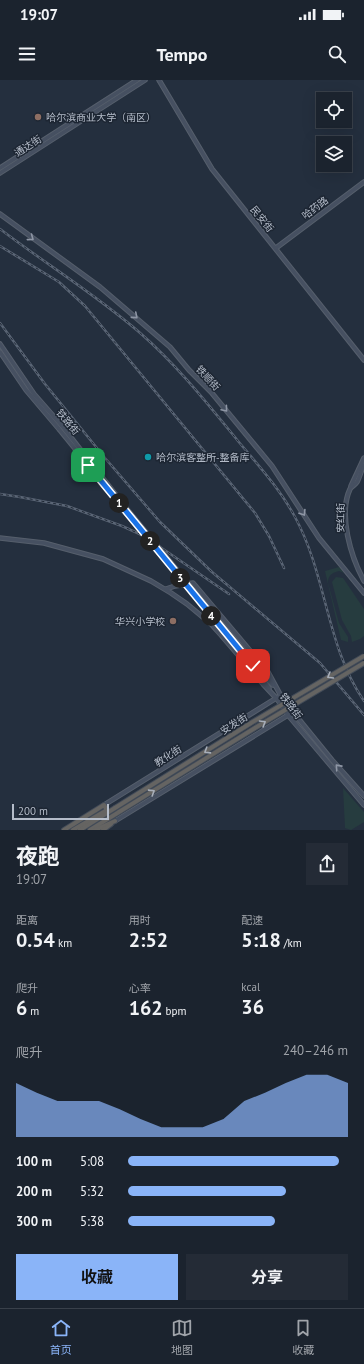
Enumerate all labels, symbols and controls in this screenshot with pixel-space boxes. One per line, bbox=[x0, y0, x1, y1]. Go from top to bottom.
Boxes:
text: 19:07 bbox=[20, 5, 58, 24]
icon: menu bbox=[16, 43, 38, 65]
text: Tempo bbox=[157, 43, 207, 66]
icon: search bbox=[326, 43, 348, 65]
map controls bbox=[316, 92, 352, 172]
button: locate bbox=[316, 92, 352, 128]
place label: 哈尔滨商业大学（南区） bbox=[46, 111, 156, 124]
marker: 哈尔滨商业大学（南区） bbox=[33, 112, 43, 122]
street label: 通达街 bbox=[12, 132, 44, 160]
button: layers bbox=[316, 136, 352, 172]
street label: 哈药路 bbox=[299, 194, 331, 222]
street label: 民安街 bbox=[248, 203, 276, 235]
one-way arrow bbox=[27, 233, 34, 240]
one-way arrow bbox=[130, 311, 138, 318]
street label: 铁顺街 bbox=[193, 363, 223, 393]
one-way arrow bbox=[221, 404, 228, 412]
street label: 铁路街 bbox=[53, 406, 83, 438]
pin bbox=[71, 448, 105, 482]
place label: 哈尔滨客整所-整备库 bbox=[156, 451, 250, 464]
marker: 哈尔滨客整所-整备库 bbox=[143, 452, 153, 462]
icon: arrive bbox=[77, 454, 99, 476]
pin: 1 bbox=[109, 493, 129, 513]
text: 1 bbox=[116, 496, 122, 510]
street label: 安红街 bbox=[334, 503, 347, 533]
one-way arrow bbox=[299, 509, 306, 516]
pin: 2 bbox=[140, 531, 160, 551]
text: 2 bbox=[147, 534, 153, 548]
pin: 3 bbox=[170, 568, 190, 588]
text: 3 bbox=[177, 571, 183, 585]
pin: 4 bbox=[201, 606, 221, 626]
text: 4 bbox=[208, 609, 214, 623]
place label: 华兴小学校 bbox=[115, 615, 165, 628]
marker: 华兴小学校 bbox=[168, 616, 178, 626]
pin bbox=[236, 649, 270, 683]
icon: check bbox=[242, 655, 264, 677]
one-way arrow bbox=[327, 671, 334, 678]
street label: 铁路街 bbox=[277, 690, 305, 722]
street label: 安发街 bbox=[218, 711, 250, 737]
one-way arrow bbox=[259, 720, 266, 728]
street label: 教化街 bbox=[152, 743, 184, 769]
one-way arrow bbox=[204, 746, 211, 753]
one-way arrow bbox=[336, 764, 343, 772]
one-way arrow bbox=[148, 789, 155, 796]
scale bar bbox=[12, 802, 109, 821]
text: 200 m bbox=[18, 804, 48, 818]
text: 夜跑 bbox=[16, 842, 60, 870]
button: share bbox=[306, 843, 348, 885]
text: 19:07 bbox=[16, 871, 47, 888]
text: 距离 bbox=[16, 913, 38, 927]
text: 用时 bbox=[129, 913, 151, 927]
text: 配速 bbox=[241, 913, 263, 927]
text: 0.54 bbox=[16, 927, 55, 953]
text: 2:52 bbox=[129, 927, 168, 953]
text: 5:18 bbox=[241, 927, 281, 953]
text: km bbox=[55, 936, 72, 950]
text: /km bbox=[281, 936, 302, 950]
text: kcal bbox=[241, 980, 260, 994]
text: 爬升 bbox=[16, 981, 38, 995]
text: 心率 bbox=[129, 981, 151, 995]
text: 36 bbox=[241, 994, 264, 1020]
text: 6 bbox=[16, 995, 27, 1021]
text: 162 bbox=[129, 995, 163, 1021]
text: m bbox=[27, 1004, 39, 1018]
text: bpm bbox=[163, 1004, 186, 1018]
text: 240–246 m bbox=[283, 1042, 348, 1059]
text: 爬升 bbox=[16, 1044, 42, 1061]
text: 100 m bbox=[16, 1153, 52, 1170]
text: 5:08 bbox=[80, 1153, 104, 1170]
text: 200 m bbox=[16, 1183, 52, 1200]
text: 5:32 bbox=[80, 1183, 104, 1200]
text: 300 m bbox=[16, 1213, 52, 1230]
text: 5:38 bbox=[80, 1213, 104, 1230]
button: 收藏 bbox=[16, 1254, 178, 1300]
button: 分享 bbox=[186, 1254, 348, 1300]
tab: 首页 bbox=[50, 1317, 72, 1357]
tab: 地图 bbox=[171, 1317, 193, 1357]
tab: 收藏 bbox=[292, 1317, 314, 1357]

